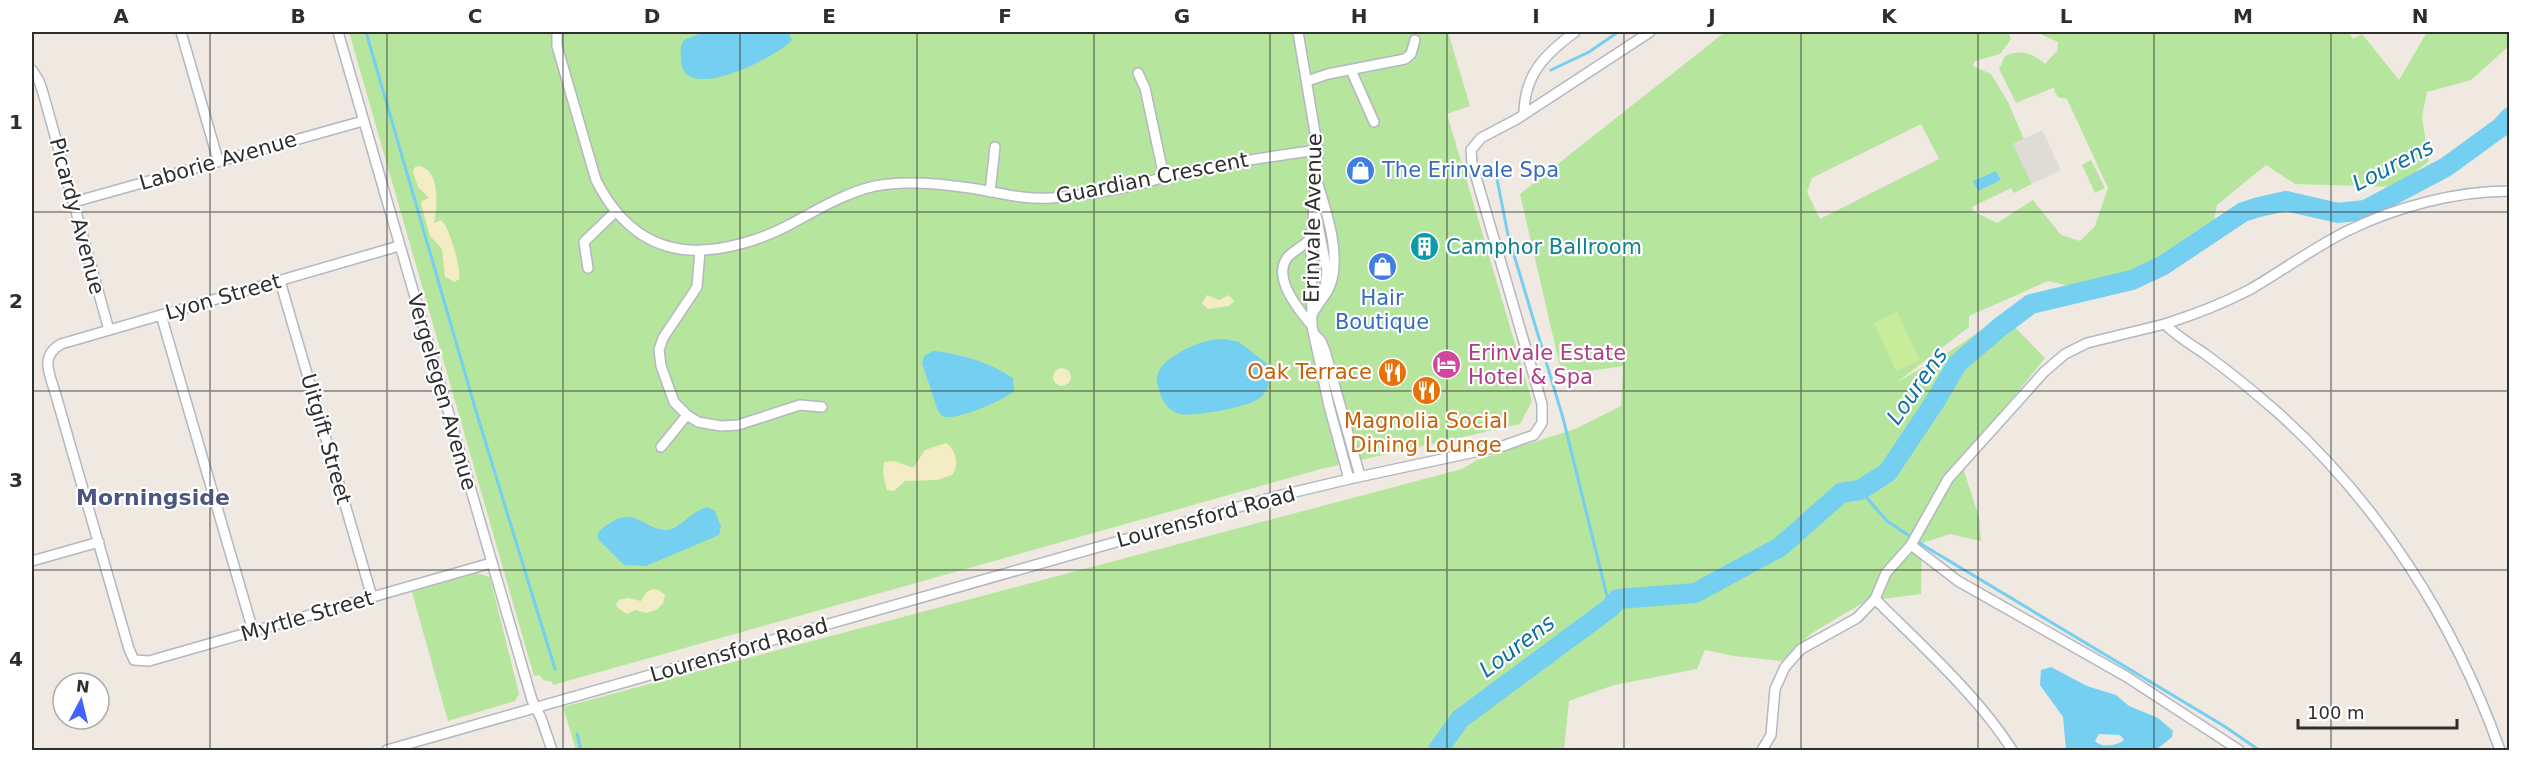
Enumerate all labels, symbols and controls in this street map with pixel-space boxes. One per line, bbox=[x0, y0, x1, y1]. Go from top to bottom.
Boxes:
text: A bbox=[113, 4, 129, 28]
text: B bbox=[290, 4, 306, 28]
text: C bbox=[468, 4, 482, 28]
text: D bbox=[644, 4, 660, 28]
text: E bbox=[822, 4, 836, 28]
text: F bbox=[998, 4, 1012, 28]
text: G bbox=[1174, 4, 1190, 28]
text: H bbox=[1351, 4, 1367, 28]
text: I bbox=[1532, 4, 1540, 28]
text: J bbox=[1706, 4, 1716, 28]
text: K bbox=[1881, 4, 1898, 28]
text: L bbox=[2060, 4, 2073, 28]
text: M bbox=[2233, 4, 2253, 28]
text: N bbox=[2412, 4, 2428, 28]
text: 1 bbox=[9, 110, 23, 134]
street label: Laborie Avenue bbox=[136, 127, 300, 195]
street label: Erinvale Avenue bbox=[1300, 133, 1326, 303]
water label: Lourens bbox=[2348, 134, 2438, 196]
street label: Picardy Avenue bbox=[45, 135, 109, 297]
street label: Guardian Crescent bbox=[1054, 148, 1250, 208]
shop icon: The Erinvale Spa bbox=[1345, 154, 1377, 186]
place label: The Erinvale Spa bbox=[1381, 158, 1559, 182]
building icon: Camphor Ballroom bbox=[1409, 231, 1441, 263]
place label: Camphor Ballroom bbox=[1446, 235, 1642, 259]
shop icon: Hair Boutique bbox=[1366, 251, 1398, 283]
street label: Lyon Street bbox=[163, 269, 283, 325]
place label: Hair Boutique bbox=[1335, 286, 1429, 334]
text: 2 bbox=[9, 289, 23, 313]
street label: Vergelegen Avenue bbox=[402, 291, 482, 493]
place label: Erinvale Estate Hotel & Spa bbox=[1468, 341, 1626, 389]
water label: Lourens bbox=[1882, 343, 1952, 429]
hotel icon: Erinvale Estate Hotel & Spa bbox=[1431, 349, 1463, 381]
restaurant icon: Oak Terrace bbox=[1377, 356, 1409, 388]
place label: Oak Terrace bbox=[1247, 360, 1372, 384]
street label: Uitgift Street bbox=[296, 371, 356, 507]
restaurant icon: Magnolia Social Dining Lounge bbox=[1410, 374, 1442, 406]
place label: Magnolia Social Dining Lounge bbox=[1344, 409, 1508, 457]
text: 3 bbox=[9, 468, 23, 492]
street label: Lourensford Road bbox=[1114, 482, 1298, 552]
district label: Morningside bbox=[76, 485, 230, 510]
street label: Myrtle Street bbox=[238, 586, 376, 646]
water label: Lourens bbox=[1474, 610, 1560, 682]
street label: Lourensford Road bbox=[647, 613, 831, 687]
text: 4 bbox=[9, 647, 23, 671]
north arrow bbox=[51, 671, 111, 731]
text: N bbox=[75, 676, 91, 697]
scale bar bbox=[2298, 692, 2457, 730]
text: 100 m bbox=[2307, 702, 2365, 723]

